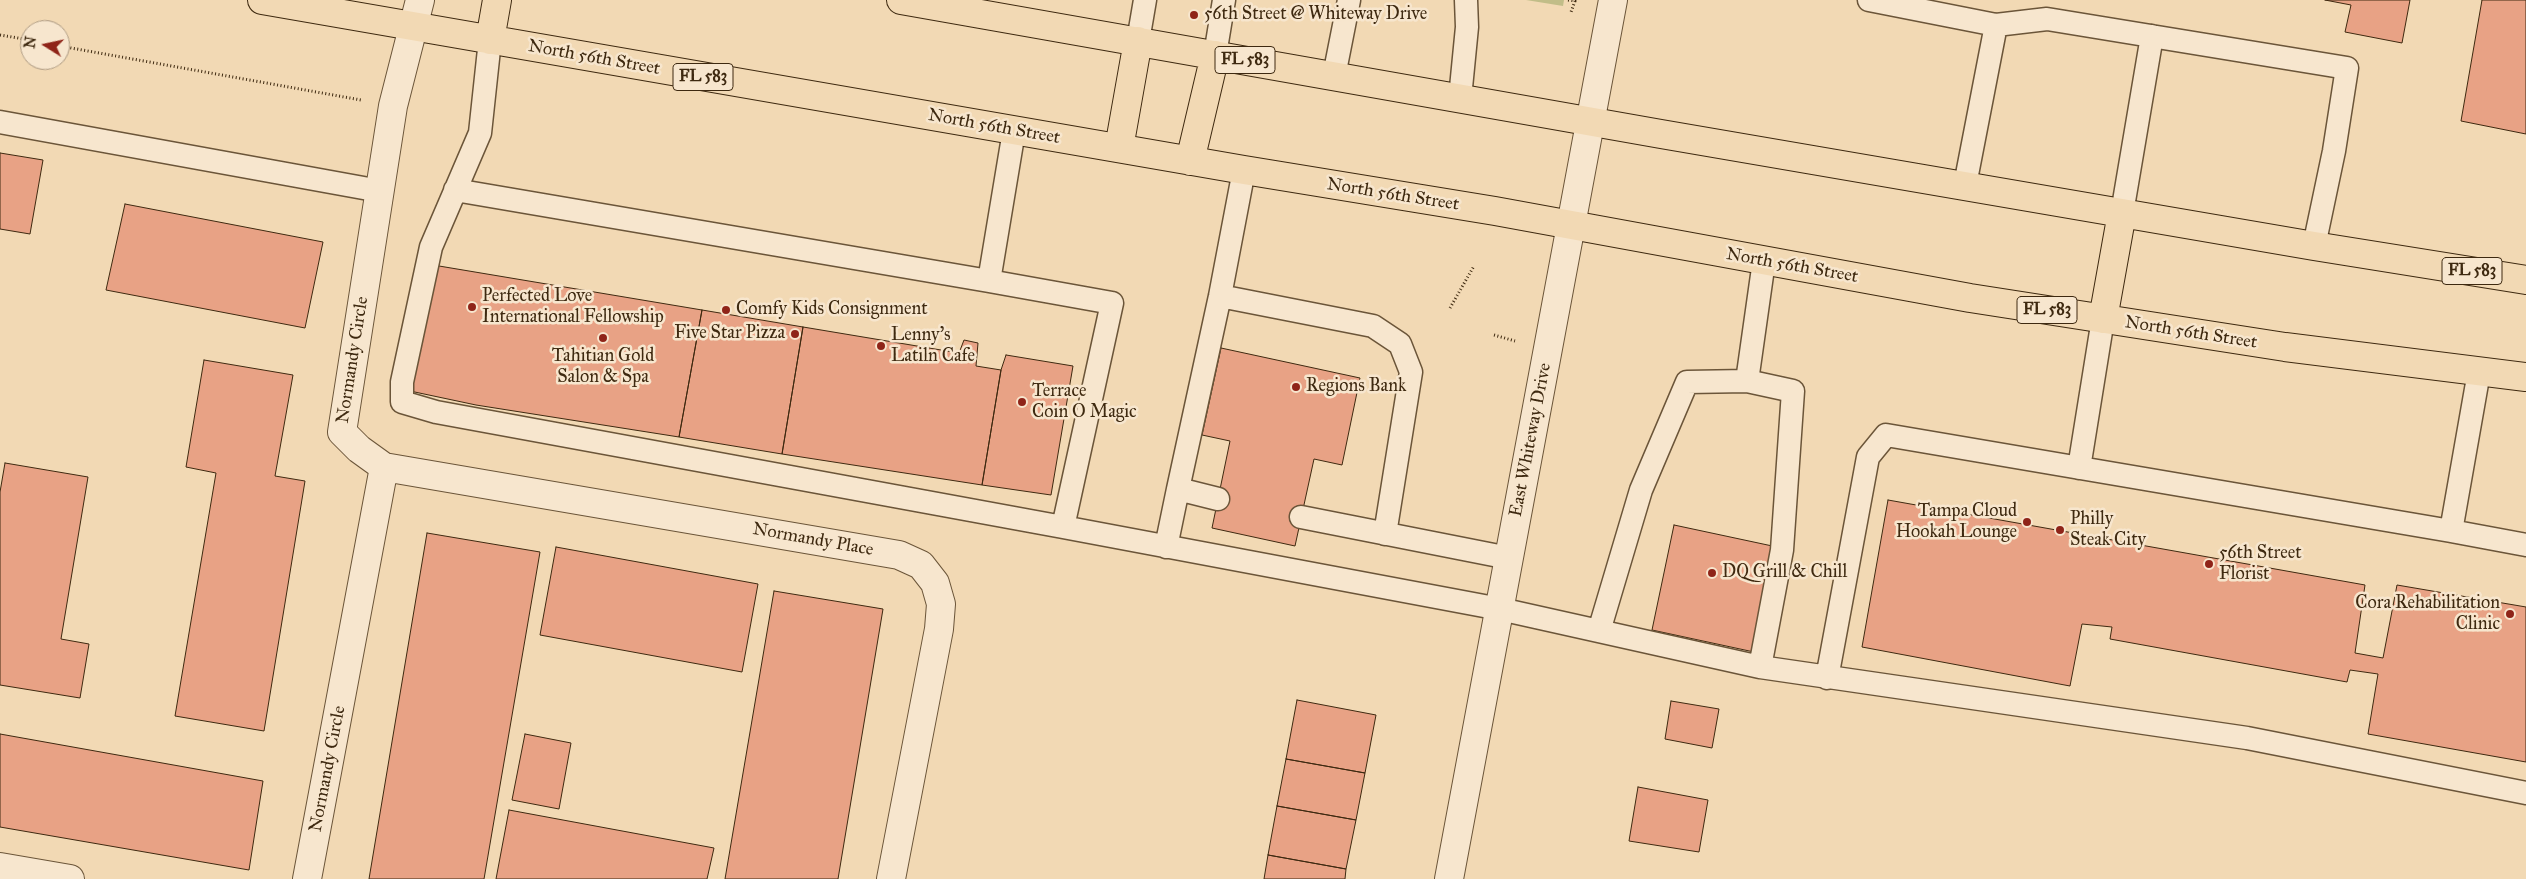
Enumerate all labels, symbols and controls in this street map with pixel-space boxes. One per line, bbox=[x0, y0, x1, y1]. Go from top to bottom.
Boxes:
place label: 56th Street @ Whiteway Drive bbox=[1204, 4, 1427, 26]
marker: 56th Street @ Whiteway Drive bbox=[1188, 9, 1200, 21]
north arrow bbox=[20, 20, 70, 70]
text: N bbox=[21, 35, 40, 50]
street label: North 56th Street bbox=[526, 36, 662, 80]
road number: FL 583 bbox=[1215, 46, 1275, 74]
road number: FL 583 bbox=[673, 64, 733, 90]
street label: North 56th Street bbox=[926, 105, 1062, 149]
street label: North 56th Street bbox=[1325, 174, 1461, 216]
street label: North 56th Street bbox=[1724, 244, 1860, 288]
road number: FL 583 bbox=[2442, 258, 2502, 284]
place label: Perfected Love International Fellowship bbox=[482, 286, 664, 328]
street label: Normandy Circle bbox=[332, 295, 374, 425]
road number: FL 583 bbox=[2017, 296, 2077, 324]
place label: Comfy Kids Consignment bbox=[736, 299, 928, 321]
marker: Perfected Love International Fellowship bbox=[466, 301, 478, 313]
marker: Comfy Kids Consignment bbox=[720, 304, 732, 316]
street label: North 56th Street bbox=[2123, 312, 2259, 354]
place label: Five Star Pizza bbox=[674, 323, 785, 345]
place label: Lenny's Latiln Cafe bbox=[891, 325, 975, 368]
marker: Five Star Pizza bbox=[789, 328, 801, 340]
marker: Tahitian Gold Salon & Spa bbox=[597, 332, 609, 344]
marker: Lenny's Latiln Cafe bbox=[875, 340, 887, 352]
place label: Tahitian Gold Salon & Spa bbox=[552, 346, 654, 388]
street label: East Whiteway Drive bbox=[1505, 361, 1557, 519]
place label: Regions Bank bbox=[1306, 376, 1406, 398]
place label: Terrace Coin O Magic bbox=[1032, 381, 1137, 424]
marker: Regions Bank bbox=[1290, 381, 1302, 393]
marker: Terrace Coin O Magic bbox=[1016, 396, 1028, 408]
place label: Tampa Cloud Hookah Lounge bbox=[1896, 501, 2017, 544]
place label: Philly Steak City bbox=[2070, 509, 2146, 552]
marker: Tampa Cloud Hookah Lounge bbox=[2021, 516, 2033, 528]
street label: Normandy Place bbox=[751, 519, 875, 561]
marker: Philly Steak City bbox=[2054, 524, 2066, 536]
place label: 56th Street Florist bbox=[2219, 543, 2302, 586]
marker: 56th Street Florist bbox=[2203, 558, 2215, 570]
place label: DQ Grill & Chill bbox=[1722, 562, 1847, 584]
marker: DQ Grill & Chill bbox=[1706, 567, 1718, 579]
place label: Cora Rehabilitation Clinic bbox=[2355, 593, 2500, 636]
marker: Cora Rehabilitation Clinic bbox=[2504, 608, 2516, 620]
street label: Normandy Circle bbox=[305, 704, 351, 834]

